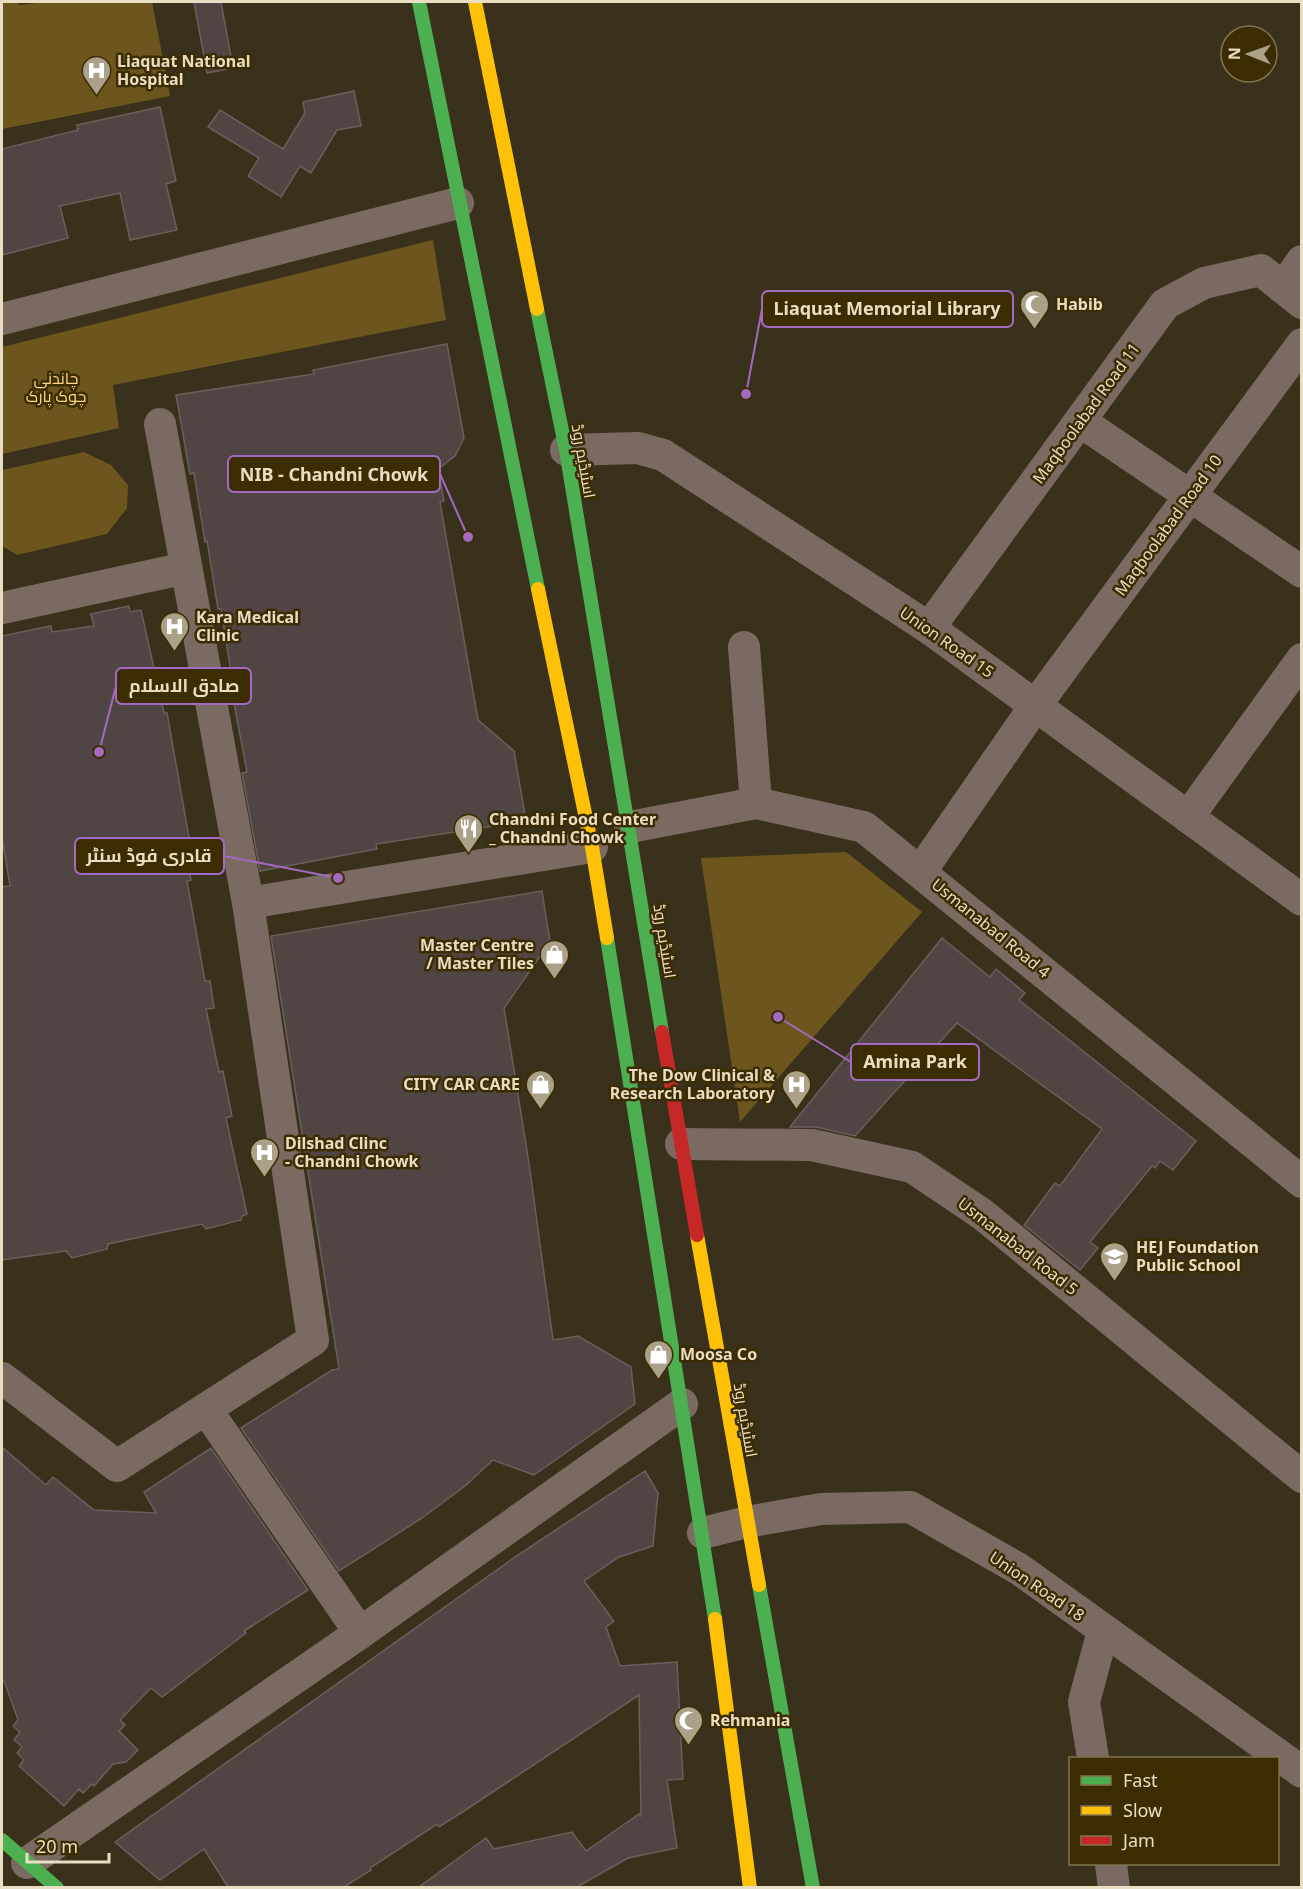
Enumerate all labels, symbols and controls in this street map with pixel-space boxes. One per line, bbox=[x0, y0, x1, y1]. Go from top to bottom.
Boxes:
north arrow bbox=[1219, 24, 1279, 84]
text: N bbox=[1223, 47, 1245, 60]
place label: Liaquat National Hospital bbox=[117, 50, 251, 90]
hospital icon: Liaquat National Hospital bbox=[80, 54, 112, 96]
mosque icon: Habib bbox=[1019, 288, 1051, 330]
callout: Liaquat Memorial Library bbox=[762, 291, 1013, 327]
place label: Habib bbox=[1056, 293, 1103, 315]
text: Liaquat Memorial Library bbox=[774, 296, 1001, 320]
street label: Maqboolabad Road 11 bbox=[1027, 338, 1145, 488]
park label: چاندنی چوک پارک bbox=[26, 367, 86, 408]
street label: اسٹیڈیم روڈ bbox=[566, 422, 601, 500]
street label: Maqboolabad Road 10 bbox=[1109, 450, 1227, 600]
callout: NIB - Chandni Chowk bbox=[228, 456, 440, 492]
text: NIB - Chandni Chowk bbox=[240, 462, 429, 486]
street label: Union Road 15 bbox=[895, 601, 999, 683]
place label: Kara Medical Clinic bbox=[196, 606, 299, 646]
hospital icon: Kara Medical Clinic bbox=[159, 610, 191, 652]
callout: صادق الاسلام bbox=[116, 668, 251, 704]
text: صادق الاسلام bbox=[129, 673, 239, 698]
place label: Chandni Food Center _ Chandni Chowk bbox=[488, 808, 656, 848]
restaurant icon: Chandni Food Center _ Chandni Chowk bbox=[452, 812, 484, 854]
callout: قادری فوڈ سنٹر bbox=[75, 838, 224, 874]
text: قادری فوڈ سنٹر bbox=[85, 843, 212, 867]
street label: Usmanabad Road 4 bbox=[927, 873, 1055, 983]
street label: اسٹیڈیم روڈ bbox=[647, 902, 682, 980]
place label: Master Centre / Master Tiles bbox=[420, 934, 534, 974]
shop icon: Master Centre / Master Tiles bbox=[539, 938, 571, 980]
callout: Amina Park bbox=[851, 1044, 979, 1080]
text: Amina Park bbox=[863, 1049, 968, 1073]
place label: The Dow Clinical & Research Laboratory bbox=[610, 1064, 776, 1104]
shop icon: CITY CAR CARE bbox=[525, 1068, 557, 1110]
hospital icon: The Dow Clinical & Research Laboratory bbox=[780, 1068, 812, 1110]
place label: CITY CAR CARE bbox=[403, 1073, 520, 1095]
place label: Dilshad Clinc - Chandni Chowk bbox=[285, 1132, 418, 1172]
hospital icon: Dilshad Clinc - Chandni Chowk bbox=[248, 1136, 280, 1178]
street label: Usmanabad Road 5 bbox=[953, 1192, 1083, 1300]
place label: HEJ Foundation Public School bbox=[1136, 1236, 1259, 1276]
school or university icon: HEJ Foundation Public School bbox=[1099, 1240, 1131, 1282]
shop icon: Moosa Co bbox=[643, 1338, 675, 1380]
place label: Moosa Co bbox=[680, 1343, 757, 1365]
street label: اسٹیڈیم روڈ bbox=[728, 1381, 763, 1459]
street label: Union Road 18 bbox=[985, 1546, 1089, 1626]
mosque icon: Rehmania bbox=[673, 1704, 705, 1746]
place label: Rehmania bbox=[710, 1709, 790, 1731]
legend bbox=[1069, 1757, 1279, 1865]
text: Fast bbox=[1123, 1768, 1158, 1792]
text: Slow bbox=[1123, 1798, 1162, 1822]
scale bar bbox=[27, 1826, 110, 1864]
text: Jam bbox=[1121, 1828, 1155, 1852]
text: 20 m bbox=[36, 1834, 78, 1858]

